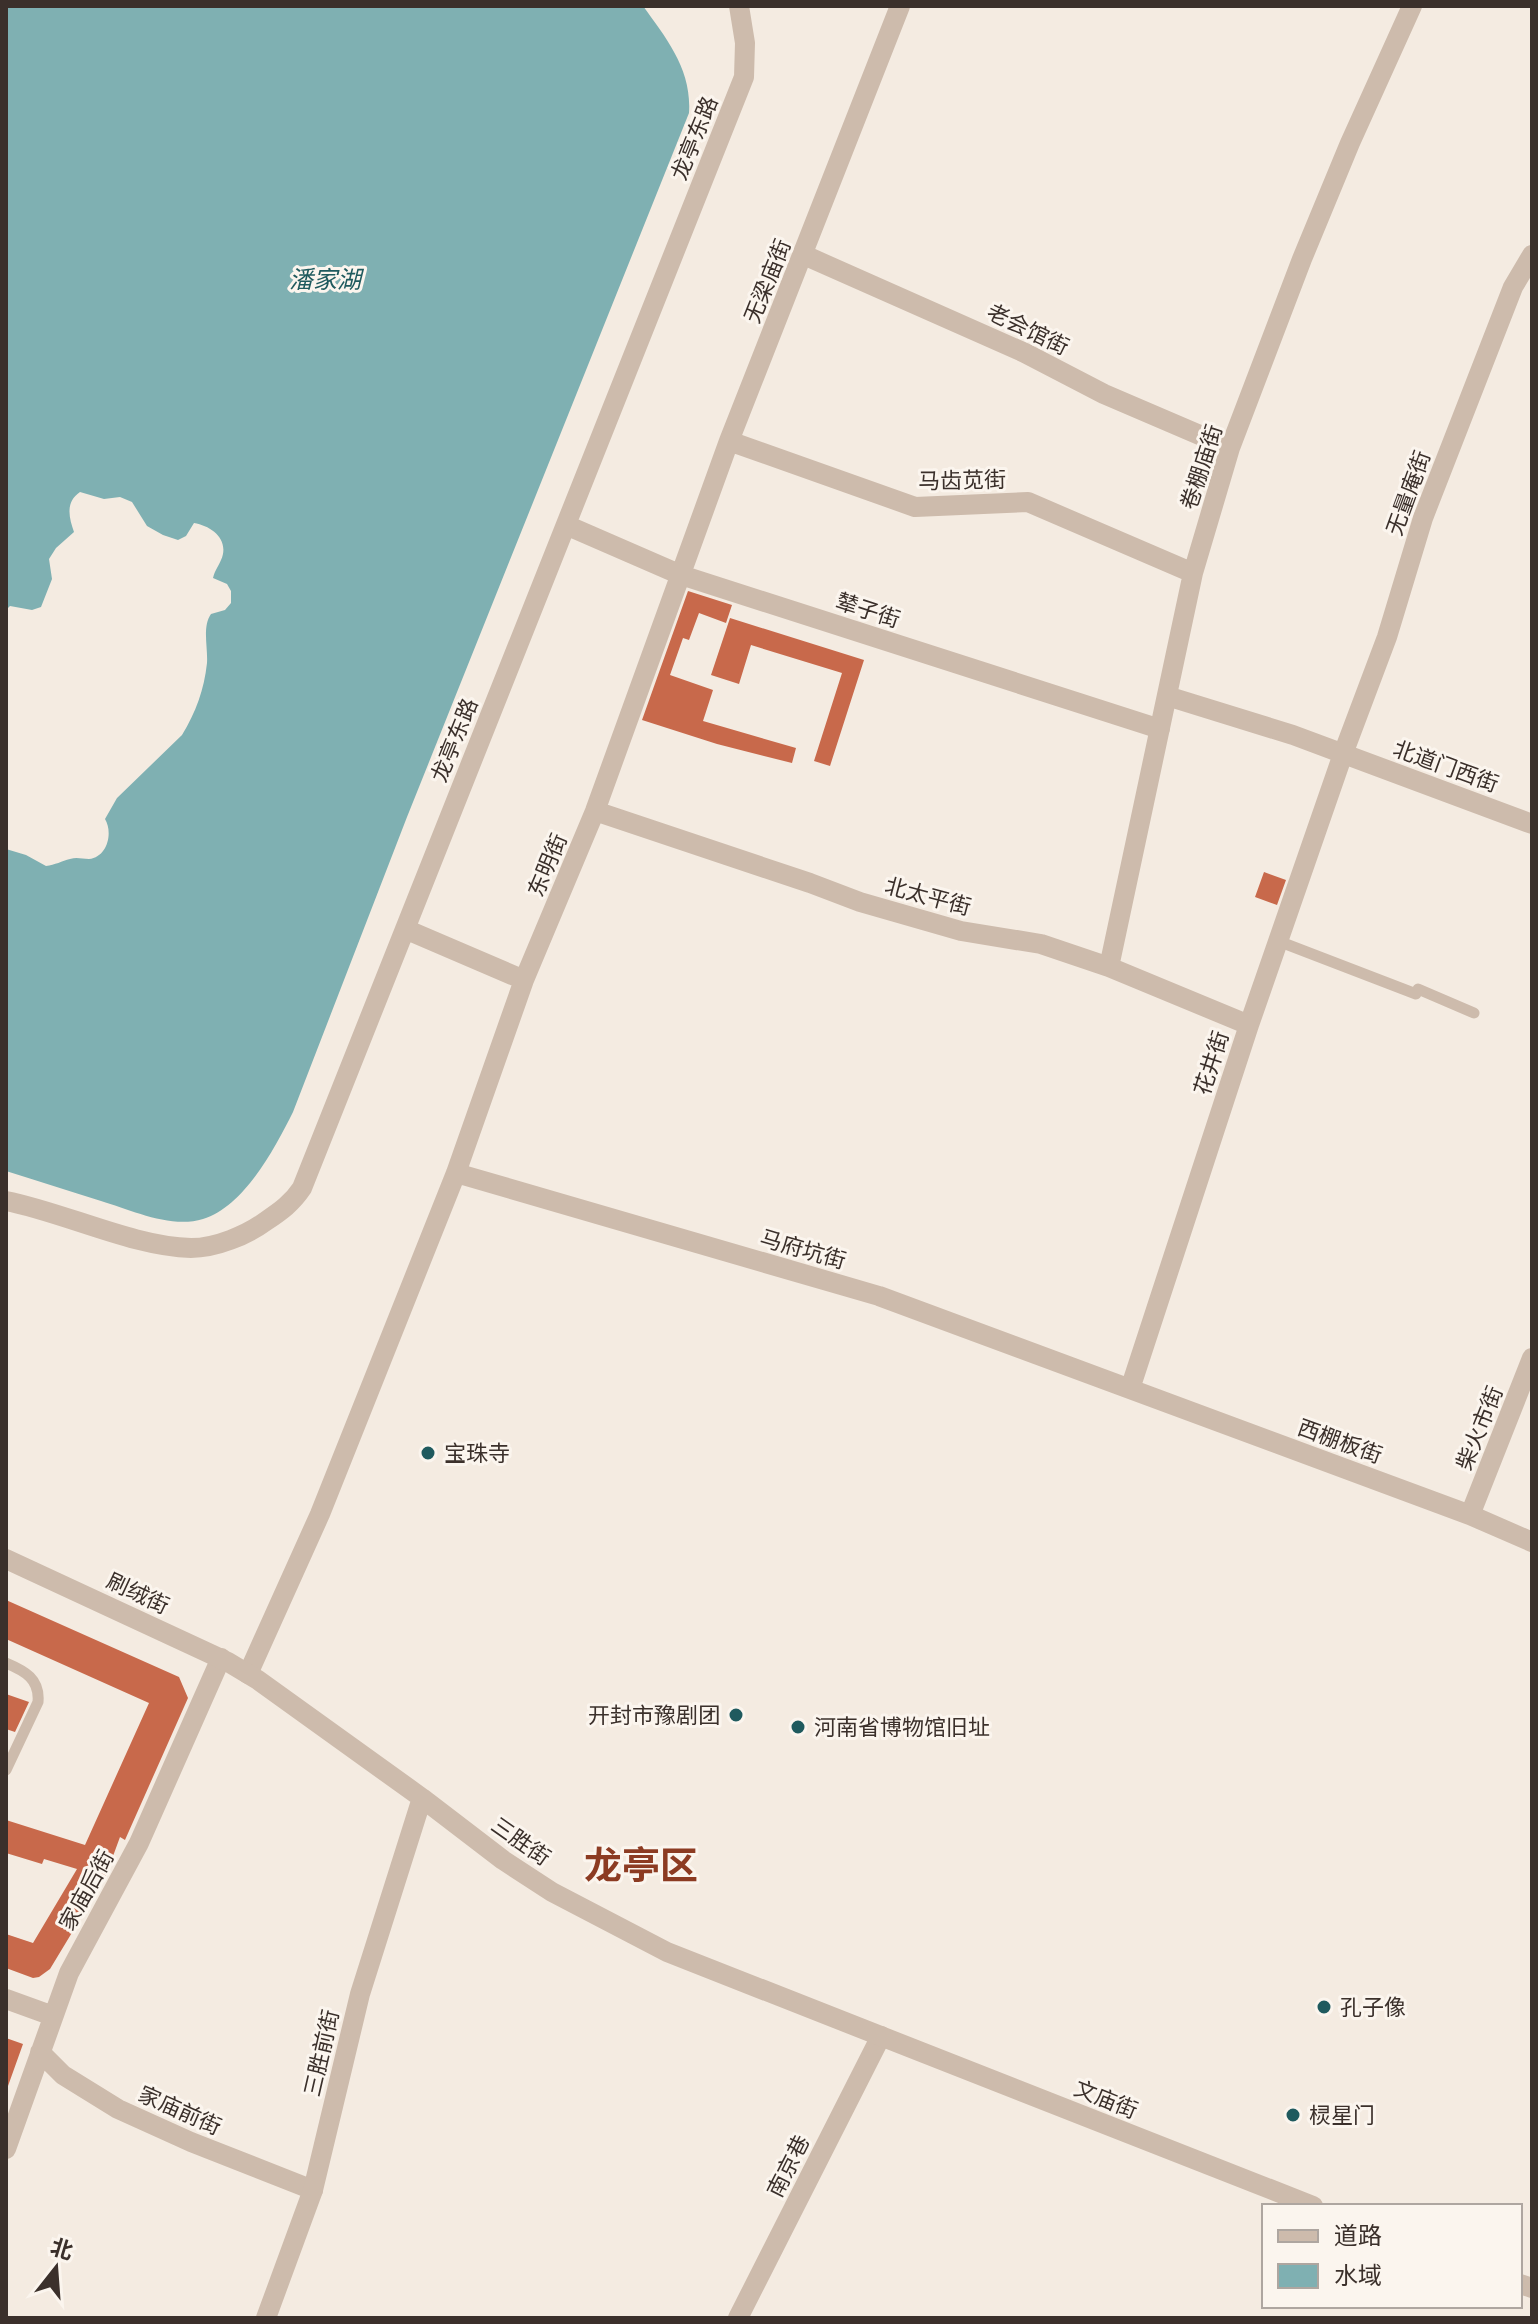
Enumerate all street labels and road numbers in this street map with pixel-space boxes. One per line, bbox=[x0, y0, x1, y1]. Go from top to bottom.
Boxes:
street label: 龙亭东路 bbox=[665, 92, 723, 184]
street label: 无梁庙街 bbox=[738, 235, 796, 327]
street label: 老会馆街 bbox=[982, 298, 1073, 361]
street label: 卷棚庙街 bbox=[1175, 421, 1228, 513]
street label: 无量庵街 bbox=[1381, 447, 1436, 539]
street label: 马齿苋街 bbox=[918, 466, 1006, 495]
street label: 辇子街 bbox=[832, 587, 903, 634]
street label: 龙亭东路 bbox=[425, 694, 483, 786]
street label: 北道门西街 bbox=[1390, 735, 1502, 798]
street label: 东明街 bbox=[522, 830, 573, 901]
street label: 北太平街 bbox=[882, 872, 974, 921]
street label: 花井街 bbox=[1188, 1028, 1235, 1099]
street label: 马府坑街 bbox=[757, 1224, 849, 1275]
street label: 柴火市街 bbox=[1450, 1382, 1508, 1474]
street label: 西棚板街 bbox=[1294, 1414, 1386, 1469]
street label: 刷绒街 bbox=[102, 1567, 173, 1620]
street label: 三胜街 bbox=[486, 1811, 555, 1871]
street label: 家庙后街 bbox=[53, 1845, 120, 1935]
street label: 三胜前街 bbox=[298, 2007, 345, 2099]
street label: 文庙街 bbox=[1070, 2075, 1141, 2124]
street label: 家庙前街 bbox=[134, 2080, 225, 2141]
street label: 南京巷 bbox=[761, 2131, 815, 2202]

